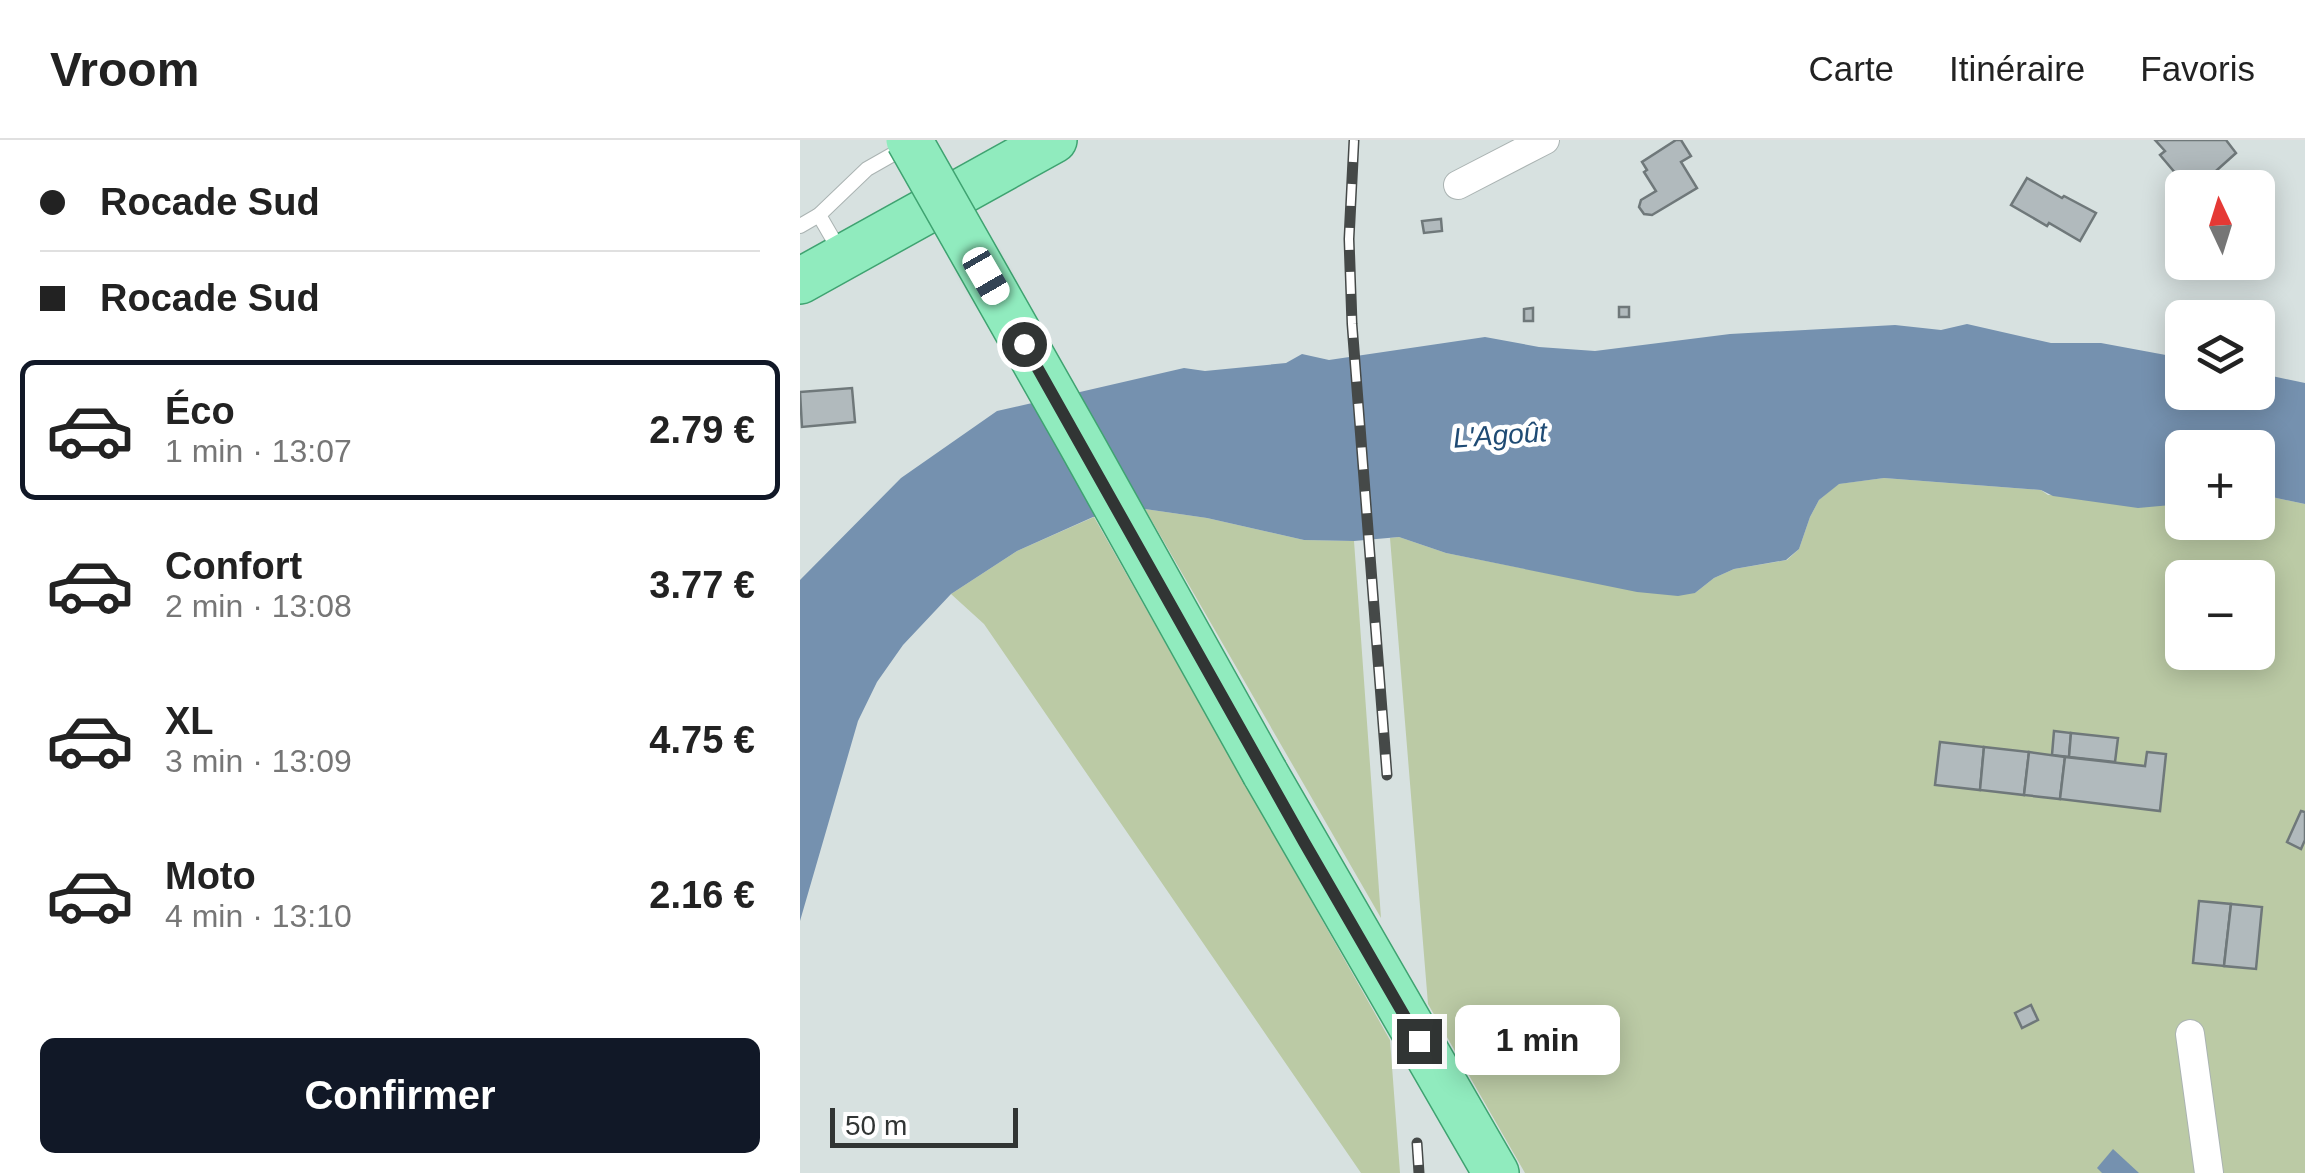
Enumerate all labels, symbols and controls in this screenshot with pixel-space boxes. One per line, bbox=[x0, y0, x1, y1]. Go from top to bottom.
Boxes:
text: Vroom bbox=[50, 43, 199, 96]
text: Carte bbox=[1808, 49, 1894, 88]
text: Itinéraire bbox=[1949, 49, 2085, 88]
text: Favoris bbox=[2140, 49, 2255, 88]
north arrow bbox=[2165, 170, 2275, 280]
map controls bbox=[2165, 170, 2275, 670]
text: Rocade Sud bbox=[100, 181, 320, 223]
car bbox=[958, 243, 1014, 309]
text: Rocade Sud bbox=[100, 277, 320, 319]
button: layers bbox=[2165, 300, 2275, 410]
route start bbox=[1002, 322, 1047, 367]
icon: car bbox=[45, 385, 135, 475]
text: Éco bbox=[165, 390, 235, 432]
text: 2.79 € bbox=[649, 409, 755, 451]
water label: L'Agoût bbox=[1452, 416, 1549, 454]
button: + bbox=[2165, 430, 2275, 540]
text: 1 min · 13:07 bbox=[165, 433, 352, 469]
icon: car bbox=[45, 540, 135, 630]
text: Confort bbox=[165, 545, 302, 587]
button: − bbox=[2165, 560, 2275, 670]
text: 3.77 € bbox=[649, 564, 755, 606]
text: 2 min · 13:08 bbox=[165, 588, 352, 624]
icon: car bbox=[45, 695, 135, 785]
text: XL bbox=[165, 700, 214, 742]
text: 4.75 € bbox=[649, 719, 755, 761]
text: 3 min · 13:09 bbox=[165, 743, 352, 779]
icon: car bbox=[45, 850, 135, 940]
text: Moto bbox=[165, 855, 256, 897]
text: 2.16 € bbox=[649, 874, 755, 916]
text: 4 min · 13:10 bbox=[165, 898, 352, 934]
callout: 1 min bbox=[1454, 1006, 1619, 1076]
route end bbox=[1397, 1019, 1442, 1064]
text: 1 min bbox=[1496, 1022, 1579, 1058]
button: Confirmer bbox=[40, 1038, 760, 1153]
scale bar bbox=[830, 1103, 1018, 1148]
text: 50 m bbox=[845, 1110, 907, 1141]

